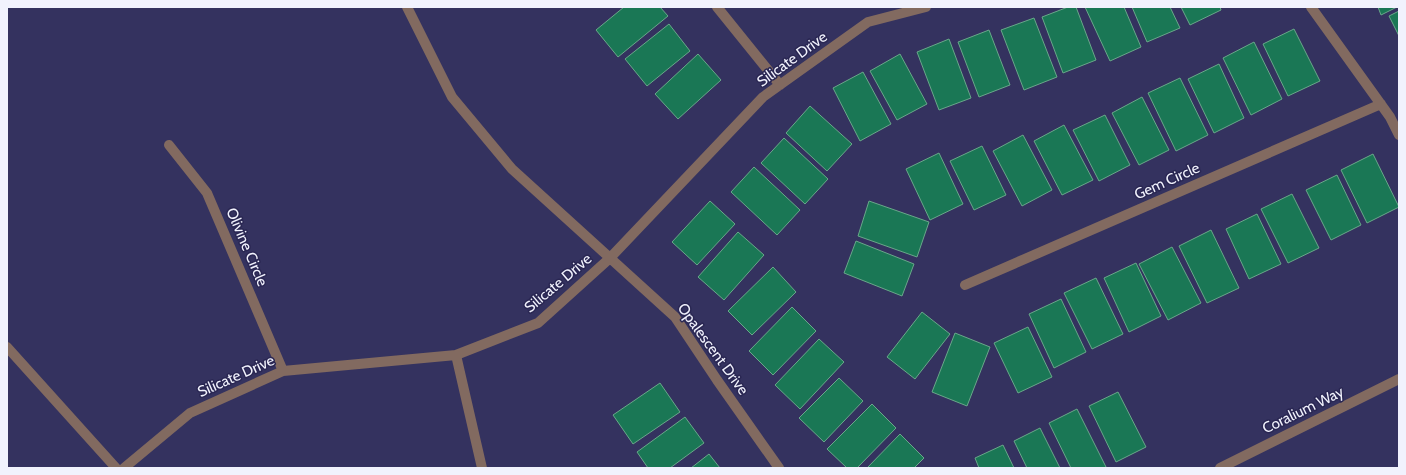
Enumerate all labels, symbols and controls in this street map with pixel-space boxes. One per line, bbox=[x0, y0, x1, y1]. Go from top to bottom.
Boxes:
street label: Silicate Drive bbox=[753, 27, 831, 90]
street label: Gem Circle bbox=[1132, 158, 1203, 203]
street label: Olivine Circle bbox=[222, 205, 272, 289]
street label: Silicate Drive bbox=[521, 250, 595, 316]
street label: Opalescent Drive bbox=[674, 300, 753, 399]
street label: Silicate Drive bbox=[195, 351, 277, 401]
street label: Coralium Way bbox=[1259, 382, 1347, 437]

